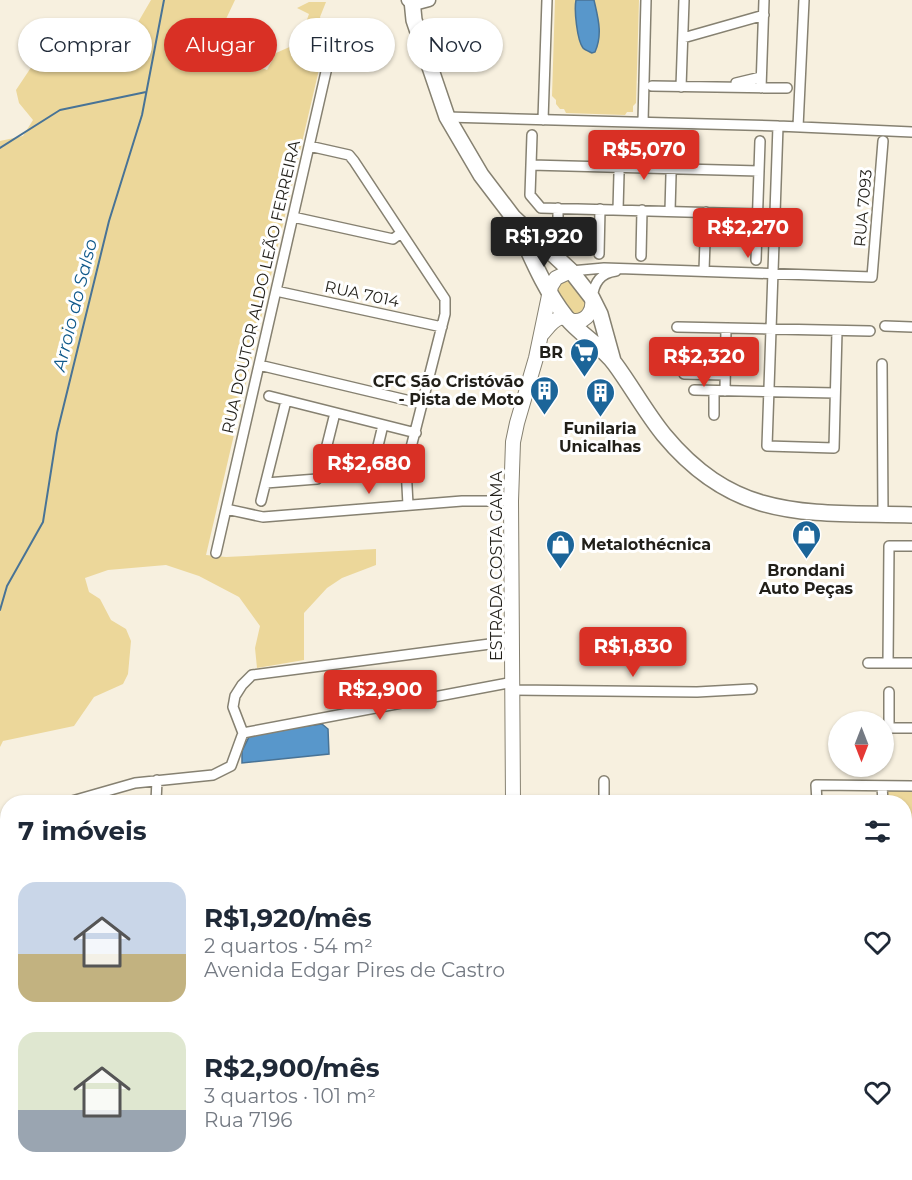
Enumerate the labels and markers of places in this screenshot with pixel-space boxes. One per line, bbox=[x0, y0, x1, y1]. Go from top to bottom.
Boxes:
pin: R$5,070 bbox=[589, 130, 699, 181]
pin: R$2,270 bbox=[693, 208, 803, 259]
pin: R$1,920 bbox=[489, 217, 599, 268]
supermarket icon: BR bbox=[568, 336, 600, 378]
pin: R$2,320 bbox=[649, 337, 759, 388]
place label: BR bbox=[539, 343, 563, 362]
place label: CFC São Cristóvão - Pista de Moto bbox=[373, 372, 524, 409]
building icon: CFC São Cristóvão - Pista de Moto bbox=[529, 374, 561, 416]
building icon: Funilaria Unicalhas bbox=[584, 376, 616, 418]
place label: Funilaria Unicalhas bbox=[559, 419, 642, 456]
pin: R$2,680 bbox=[314, 444, 424, 495]
shop icon: Brondani Auto Peças bbox=[790, 518, 822, 560]
shop icon: Metalothécnica bbox=[544, 528, 576, 570]
place label: Metalothécnica bbox=[581, 535, 711, 554]
place label: Brondani Auto Peças bbox=[758, 561, 854, 599]
pin: R$1,830 bbox=[578, 627, 688, 678]
pin: R$2,900 bbox=[325, 670, 435, 721]

